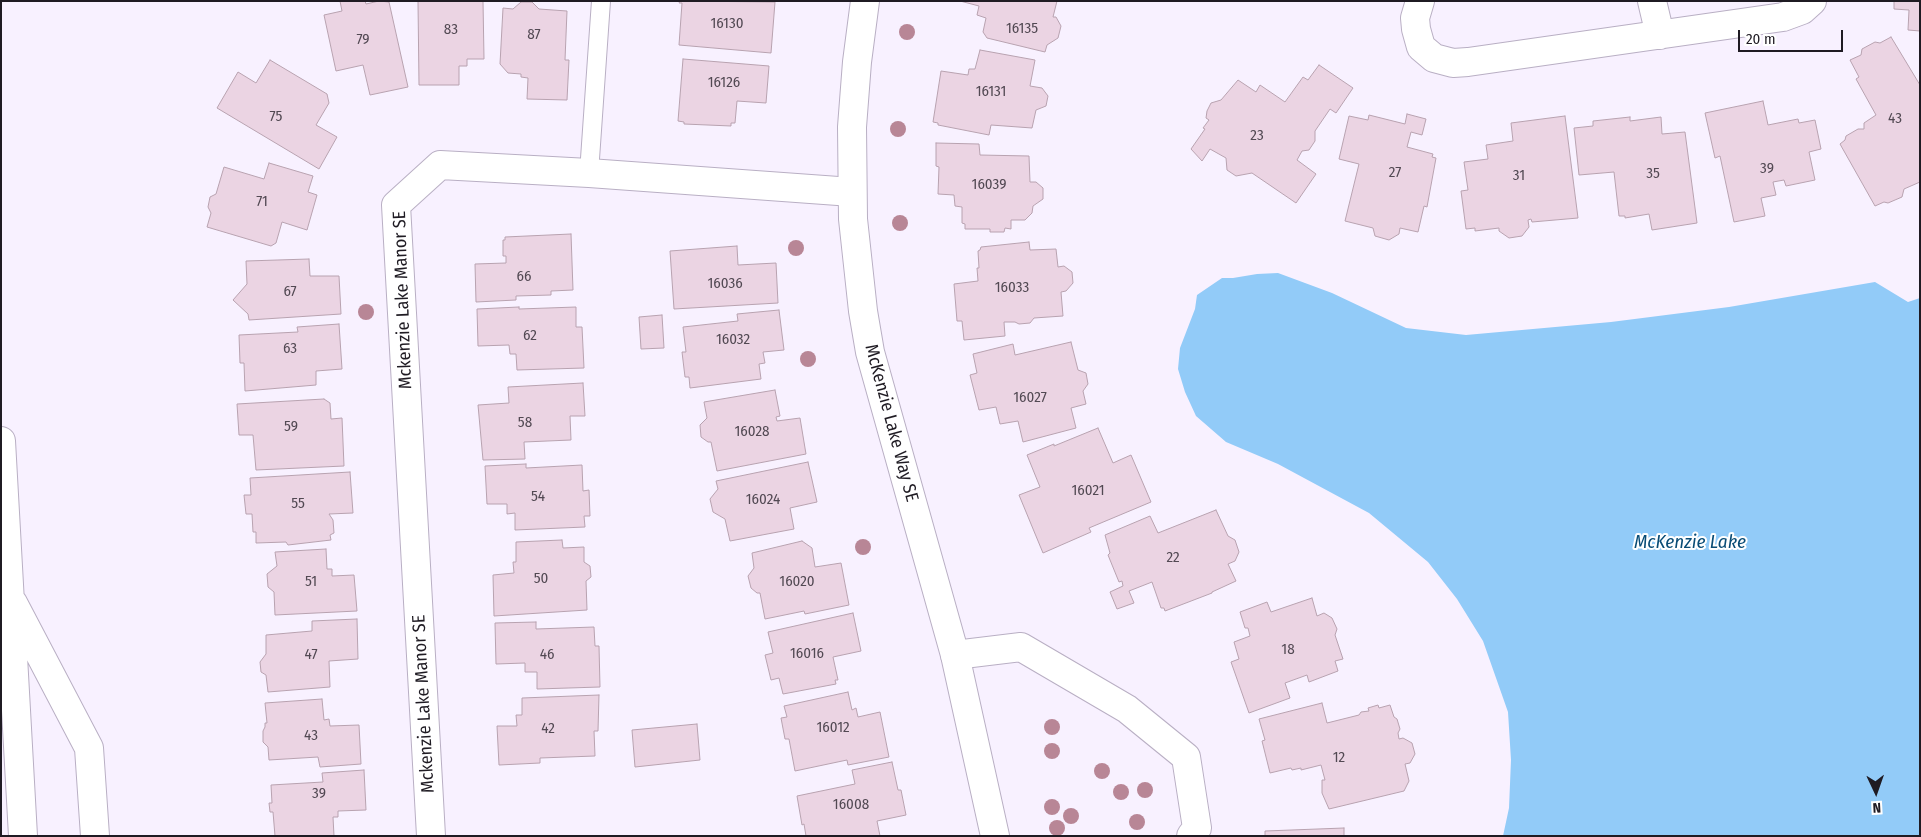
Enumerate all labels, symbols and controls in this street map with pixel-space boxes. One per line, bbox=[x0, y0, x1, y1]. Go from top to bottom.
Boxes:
house number: 16130 bbox=[710, 15, 744, 33]
house number: 16135 bbox=[1006, 20, 1038, 38]
scale bar bbox=[1741, 20, 1846, 52]
house number: 83 bbox=[444, 21, 458, 39]
house number: 87 bbox=[527, 26, 541, 44]
text: 20 m bbox=[1746, 30, 1776, 48]
house number: 79 bbox=[356, 31, 370, 49]
house number: 16126 bbox=[708, 74, 740, 92]
house number: 16131 bbox=[976, 83, 1006, 101]
house number: 75 bbox=[270, 108, 282, 126]
house number: 43 bbox=[1888, 110, 1902, 128]
house number: 23 bbox=[1250, 127, 1264, 145]
house number: 39 bbox=[1760, 160, 1774, 178]
house number: 27 bbox=[1389, 164, 1401, 182]
house number: 35 bbox=[1646, 165, 1660, 183]
house number: 31 bbox=[1513, 167, 1525, 185]
house number: 16039 bbox=[972, 176, 1006, 194]
house number: 71 bbox=[256, 193, 268, 211]
street label: Mckenzie Lake Manor SE bbox=[389, 211, 417, 389]
house number: 66 bbox=[517, 268, 531, 286]
house number: 16036 bbox=[707, 275, 743, 293]
house number: 16033 bbox=[995, 279, 1029, 297]
house number: 67 bbox=[283, 283, 297, 301]
house number: 62 bbox=[523, 327, 537, 345]
house number: 16032 bbox=[716, 331, 750, 349]
house number: 63 bbox=[283, 340, 297, 358]
street label: McKenzie Lake Way SE bbox=[860, 342, 922, 504]
house number: 16027 bbox=[1013, 389, 1047, 407]
house number: 58 bbox=[518, 414, 532, 432]
house number: 59 bbox=[284, 418, 298, 436]
house number: 16028 bbox=[734, 423, 770, 441]
house number: 16021 bbox=[1071, 482, 1105, 500]
house number: 54 bbox=[531, 488, 545, 506]
house number: 16024 bbox=[746, 491, 780, 509]
house number: 55 bbox=[291, 495, 305, 513]
water label: McKenzie Lake bbox=[1634, 532, 1746, 554]
house number: 22 bbox=[1166, 549, 1180, 567]
house number: 50 bbox=[534, 570, 548, 588]
house number: 51 bbox=[305, 573, 317, 591]
house number: 16020 bbox=[779, 573, 815, 591]
street label: Mckenzie Lake Manor SE bbox=[409, 614, 439, 794]
house number: 18 bbox=[1281, 641, 1295, 659]
house number: 16016 bbox=[790, 645, 824, 663]
house number: 47 bbox=[304, 646, 318, 664]
house number: 46 bbox=[540, 646, 554, 664]
house number: 16012 bbox=[816, 719, 850, 737]
house number: 42 bbox=[541, 720, 555, 738]
house number: 43 bbox=[304, 727, 318, 745]
house number: 12 bbox=[1333, 749, 1345, 767]
north arrow bbox=[1851, 767, 1901, 817]
house number: 39 bbox=[312, 785, 326, 803]
house number: 16008 bbox=[833, 796, 869, 814]
text: N bbox=[1872, 799, 1881, 816]

